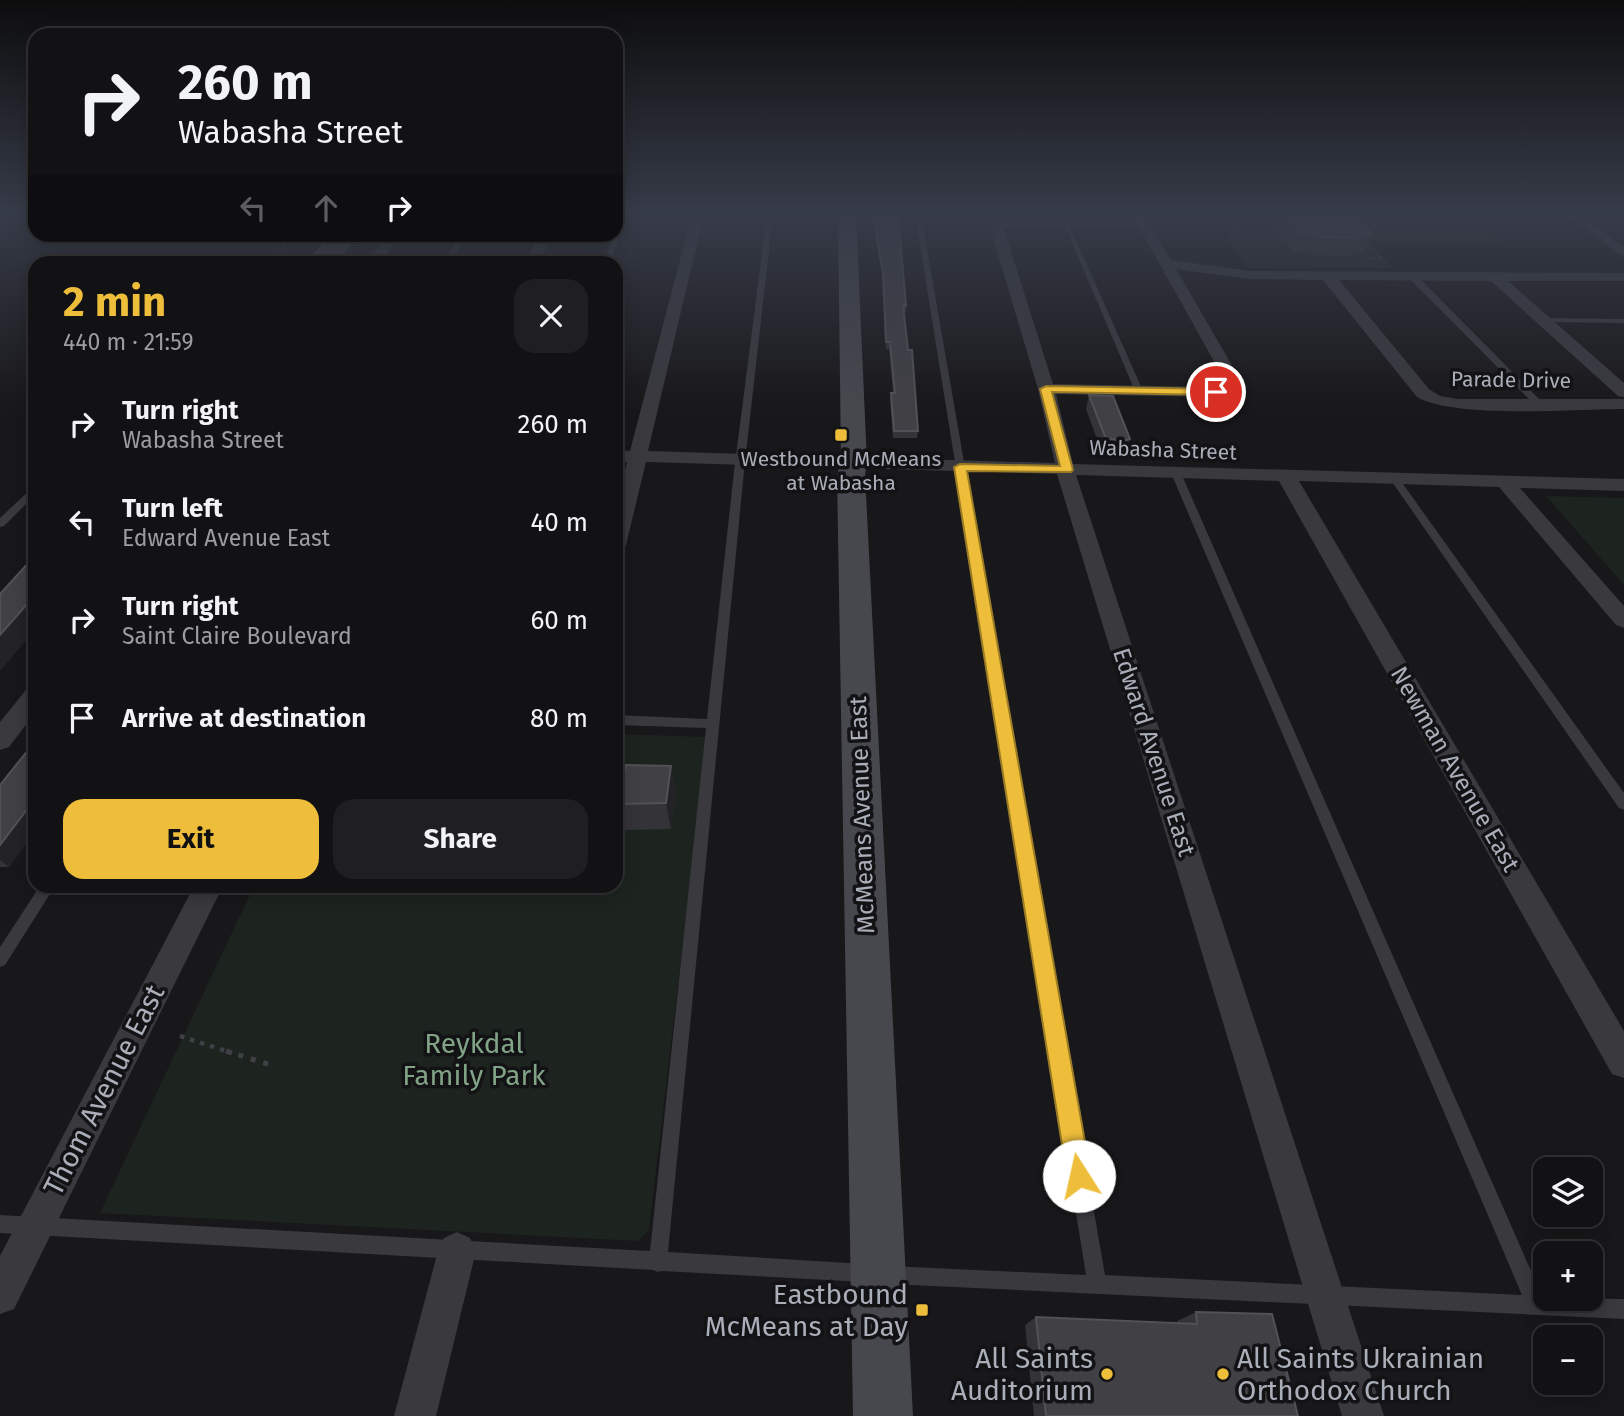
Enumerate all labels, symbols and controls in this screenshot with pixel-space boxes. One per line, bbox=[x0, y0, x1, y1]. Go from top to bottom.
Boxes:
text: 260 m bbox=[178, 53, 313, 112]
icon: right bbox=[63, 56, 154, 147]
text: Wabasha Street bbox=[178, 113, 403, 151]
icon: left bbox=[234, 189, 272, 227]
icon: ahead bbox=[307, 189, 345, 227]
icon: right bbox=[380, 189, 418, 227]
text: 2 min bbox=[63, 277, 166, 327]
button: close bbox=[514, 279, 588, 353]
text: 440 m · 21:59 bbox=[63, 328, 193, 356]
pin bbox=[1186, 362, 1246, 422]
street label: Parade Drive bbox=[1451, 366, 1571, 394]
icon: arrive bbox=[1197, 373, 1235, 411]
text: Turn right bbox=[122, 395, 239, 426]
icon: right bbox=[63, 405, 101, 443]
text: 260 m bbox=[518, 409, 588, 440]
text: Wabasha Street bbox=[122, 426, 284, 454]
marker: Westbound McMeans at Wabasha bbox=[833, 427, 849, 443]
street label: Wabasha Street bbox=[1089, 434, 1238, 466]
place label: Westbound McMeans at Wabasha bbox=[741, 446, 942, 496]
text: Turn left bbox=[122, 493, 223, 524]
icon: left bbox=[63, 503, 101, 541]
text: 40 m bbox=[530, 507, 588, 538]
text: Edward Avenue East bbox=[122, 524, 330, 552]
text: Turn right bbox=[122, 591, 239, 622]
icon: right bbox=[63, 601, 101, 639]
text: 60 m bbox=[530, 605, 588, 636]
text: Saint Claire Boulevard bbox=[122, 622, 352, 650]
street label: Edward Avenue East bbox=[1107, 644, 1201, 860]
street label: Newman Avenue East bbox=[1385, 662, 1525, 877]
street label: McMeans Avenue East bbox=[844, 695, 880, 934]
icon: arrive bbox=[63, 699, 101, 737]
text: Arrive at destination bbox=[122, 703, 366, 734]
text: 80 m bbox=[530, 703, 588, 734]
button: Exit bbox=[63, 799, 319, 879]
button: Share bbox=[333, 799, 588, 879]
street label: Thom Avenue East bbox=[37, 978, 172, 1201]
park label: Reykdal Family Park bbox=[402, 1027, 546, 1092]
position arrow bbox=[1042, 1139, 1116, 1213]
map controls bbox=[1533, 1157, 1603, 1395]
button: layers bbox=[1533, 1157, 1603, 1227]
button: + bbox=[1533, 1241, 1603, 1311]
place label: Eastbound McMeans at Day bbox=[705, 1278, 908, 1343]
marker: Eastbound McMeans at Day bbox=[914, 1302, 930, 1318]
button: − bbox=[1533, 1325, 1603, 1395]
place label: All Saints Auditorium bbox=[951, 1342, 1093, 1407]
place label: All Saints Ukrainian Orthodox Church bbox=[1237, 1342, 1484, 1407]
marker: All Saints Auditorium bbox=[1099, 1366, 1115, 1382]
marker: All Saints Ukrainian Orthodox Church bbox=[1215, 1366, 1231, 1382]

